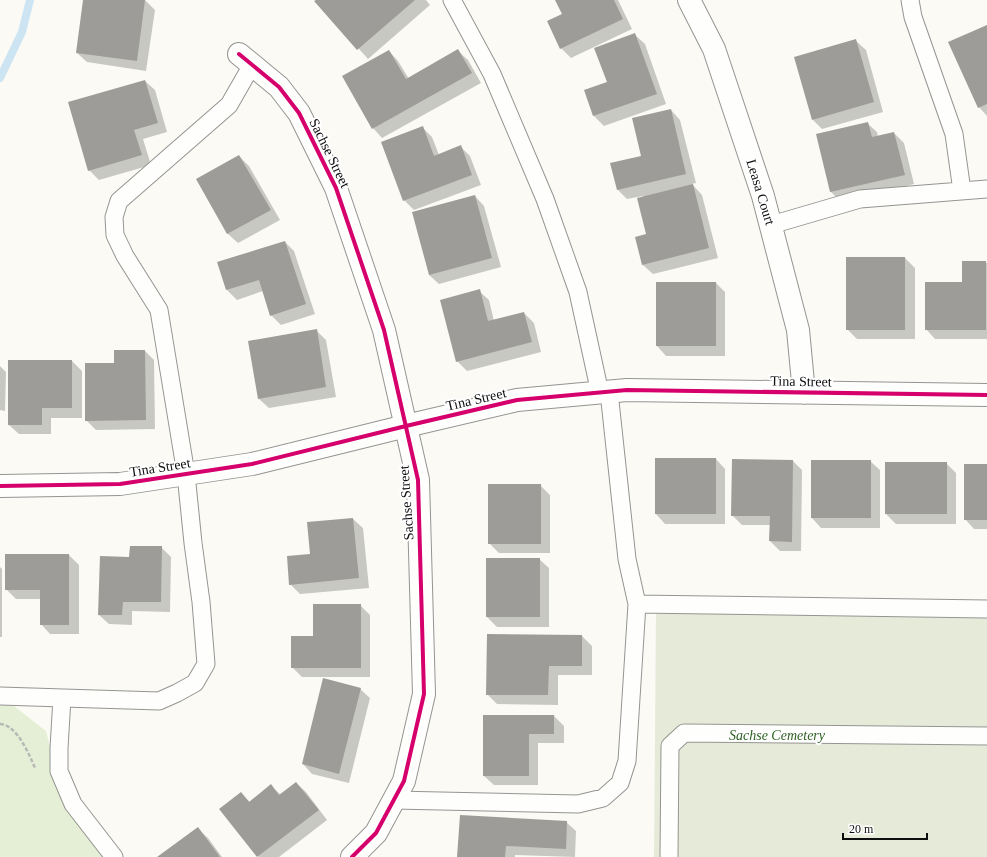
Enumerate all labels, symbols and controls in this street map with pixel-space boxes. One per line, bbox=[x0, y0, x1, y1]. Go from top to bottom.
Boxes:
street label: Sachse Street bbox=[306, 116, 353, 190]
street label: Leasa Court bbox=[743, 157, 778, 227]
street label: Tina Street bbox=[770, 373, 832, 390]
street label: Tina Street bbox=[445, 385, 508, 414]
street label: Tina Street bbox=[129, 455, 192, 480]
street label: Sachse Street bbox=[396, 465, 417, 541]
park label: Sachse Cemetery bbox=[729, 728, 826, 743]
scale bar bbox=[843, 815, 927, 841]
text: 20 m bbox=[849, 822, 874, 836]

